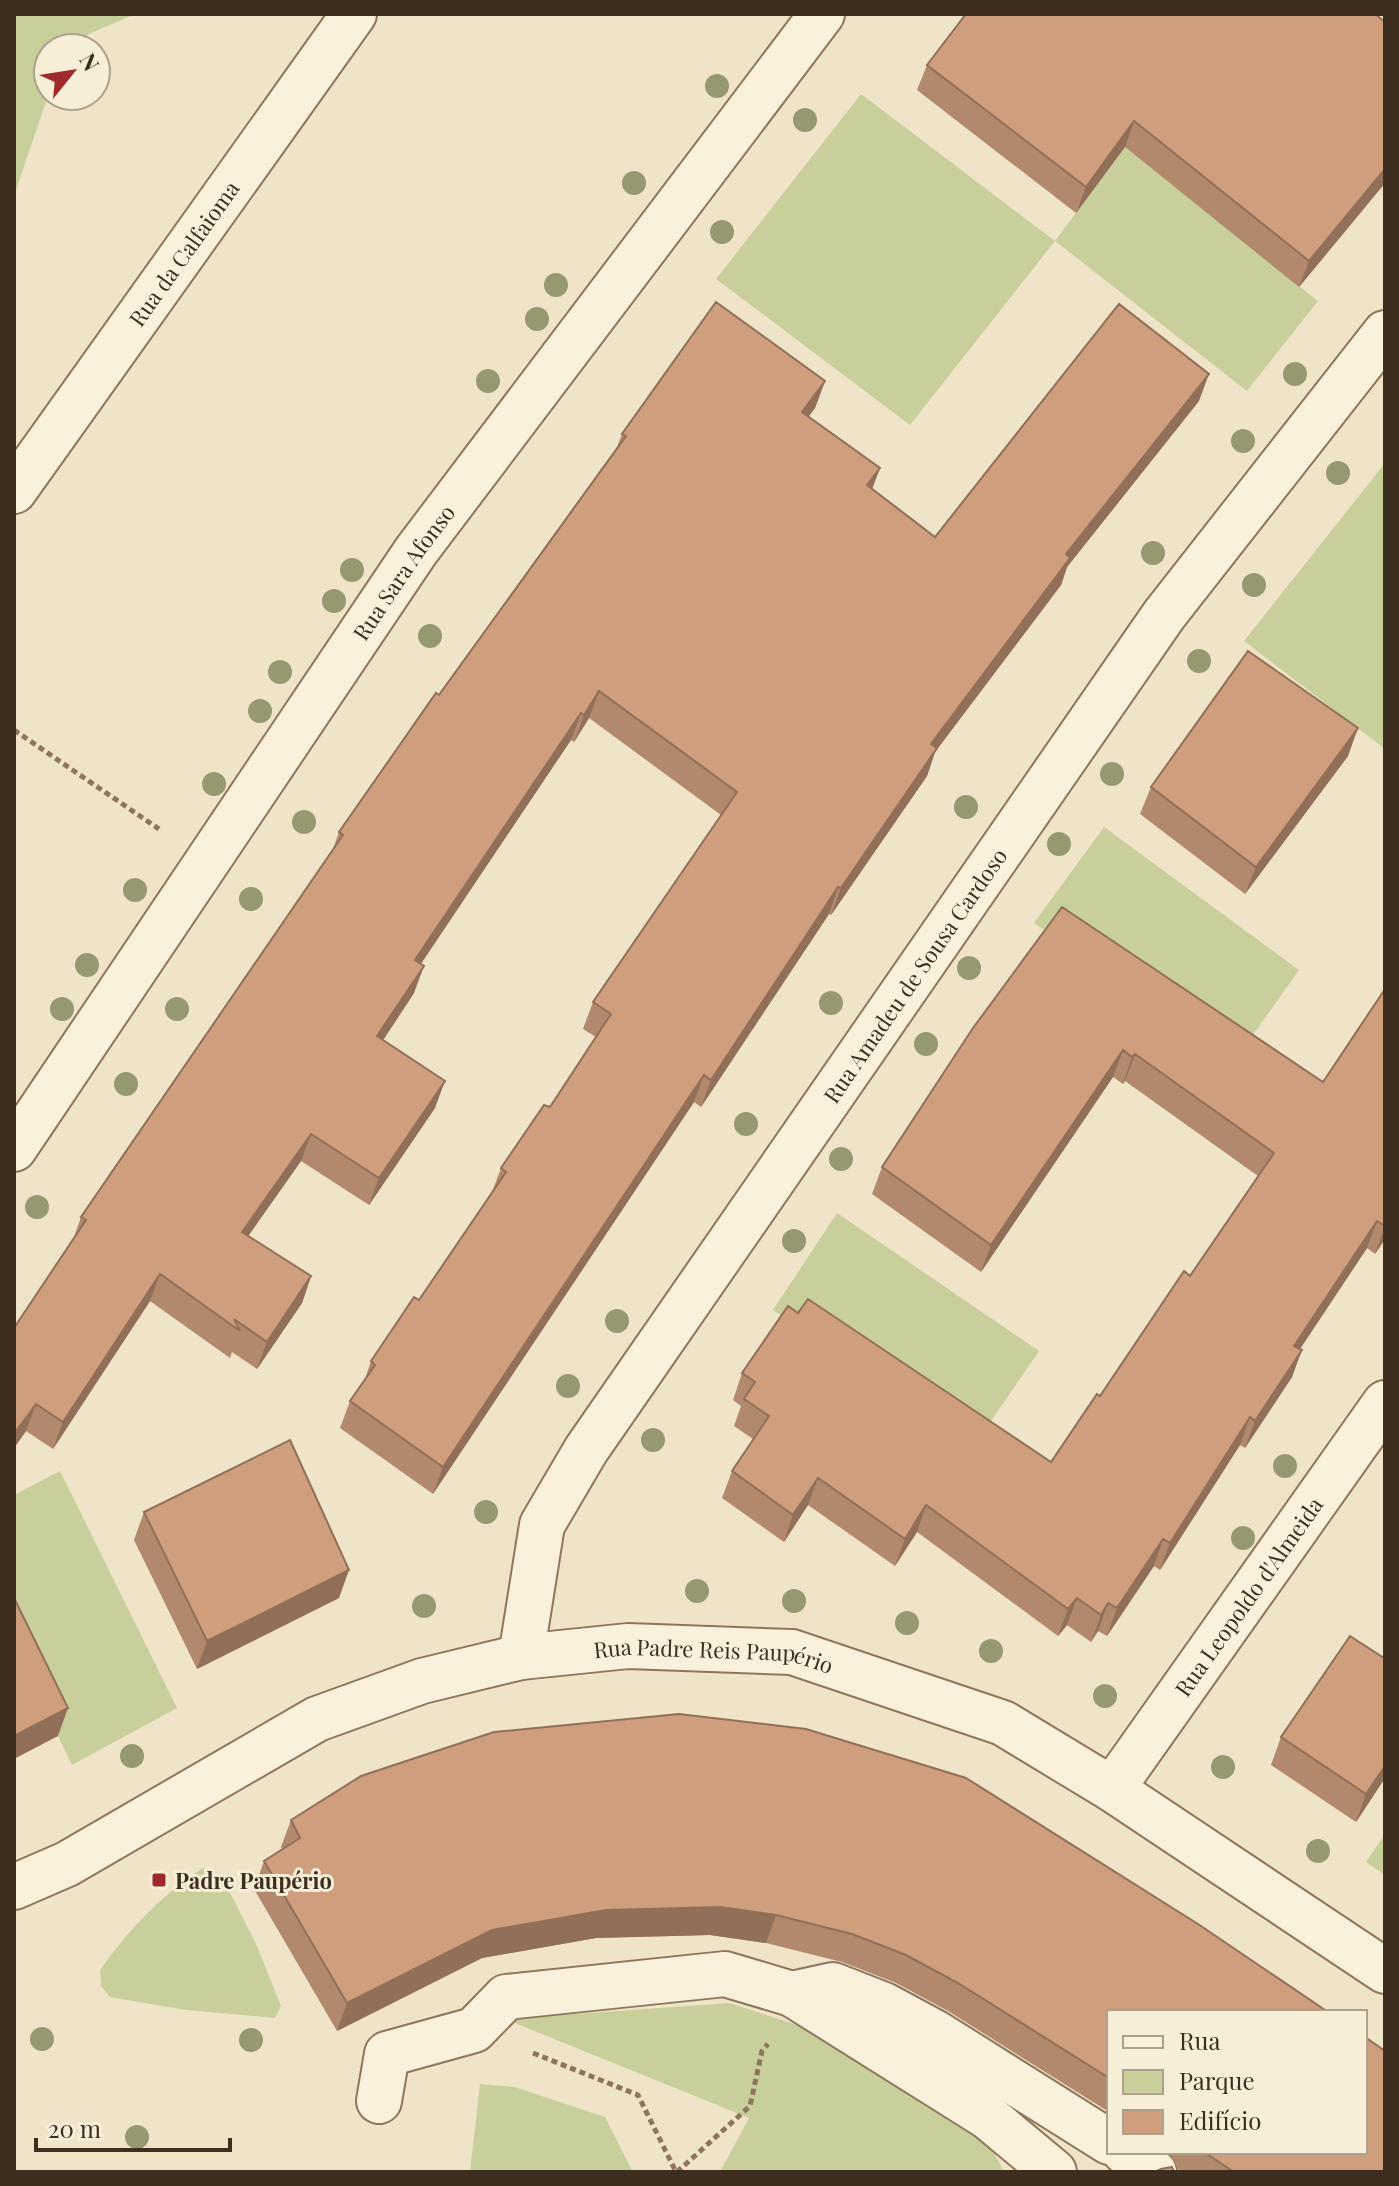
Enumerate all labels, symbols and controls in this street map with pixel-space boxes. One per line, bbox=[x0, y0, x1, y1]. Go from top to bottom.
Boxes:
north arrow bbox=[32, 32, 112, 112]
text: N bbox=[73, 47, 107, 76]
street label: Rua da Calfaioma bbox=[121, 174, 246, 332]
street label: Rua Sara Afonso bbox=[345, 498, 461, 646]
street label: Rua Amadeu de Sousa Cardoso bbox=[816, 842, 1013, 1109]
street label: Rua Leopoldo d'Almeida bbox=[1168, 1491, 1329, 1702]
street label: Rua Padre Reis Paupério bbox=[592, 1631, 837, 1680]
place label: Padre Paupério bbox=[175, 1865, 332, 1895]
marker: Padre Paupério bbox=[150, 1871, 168, 1889]
legend bbox=[1107, 2010, 1367, 2154]
text: Rua bbox=[1179, 2024, 1220, 2056]
text: Parque bbox=[1179, 2064, 1255, 2096]
scale bar bbox=[36, 2102, 230, 2152]
text: Edifício bbox=[1179, 2104, 1261, 2136]
text: 20 m bbox=[48, 2112, 101, 2144]

